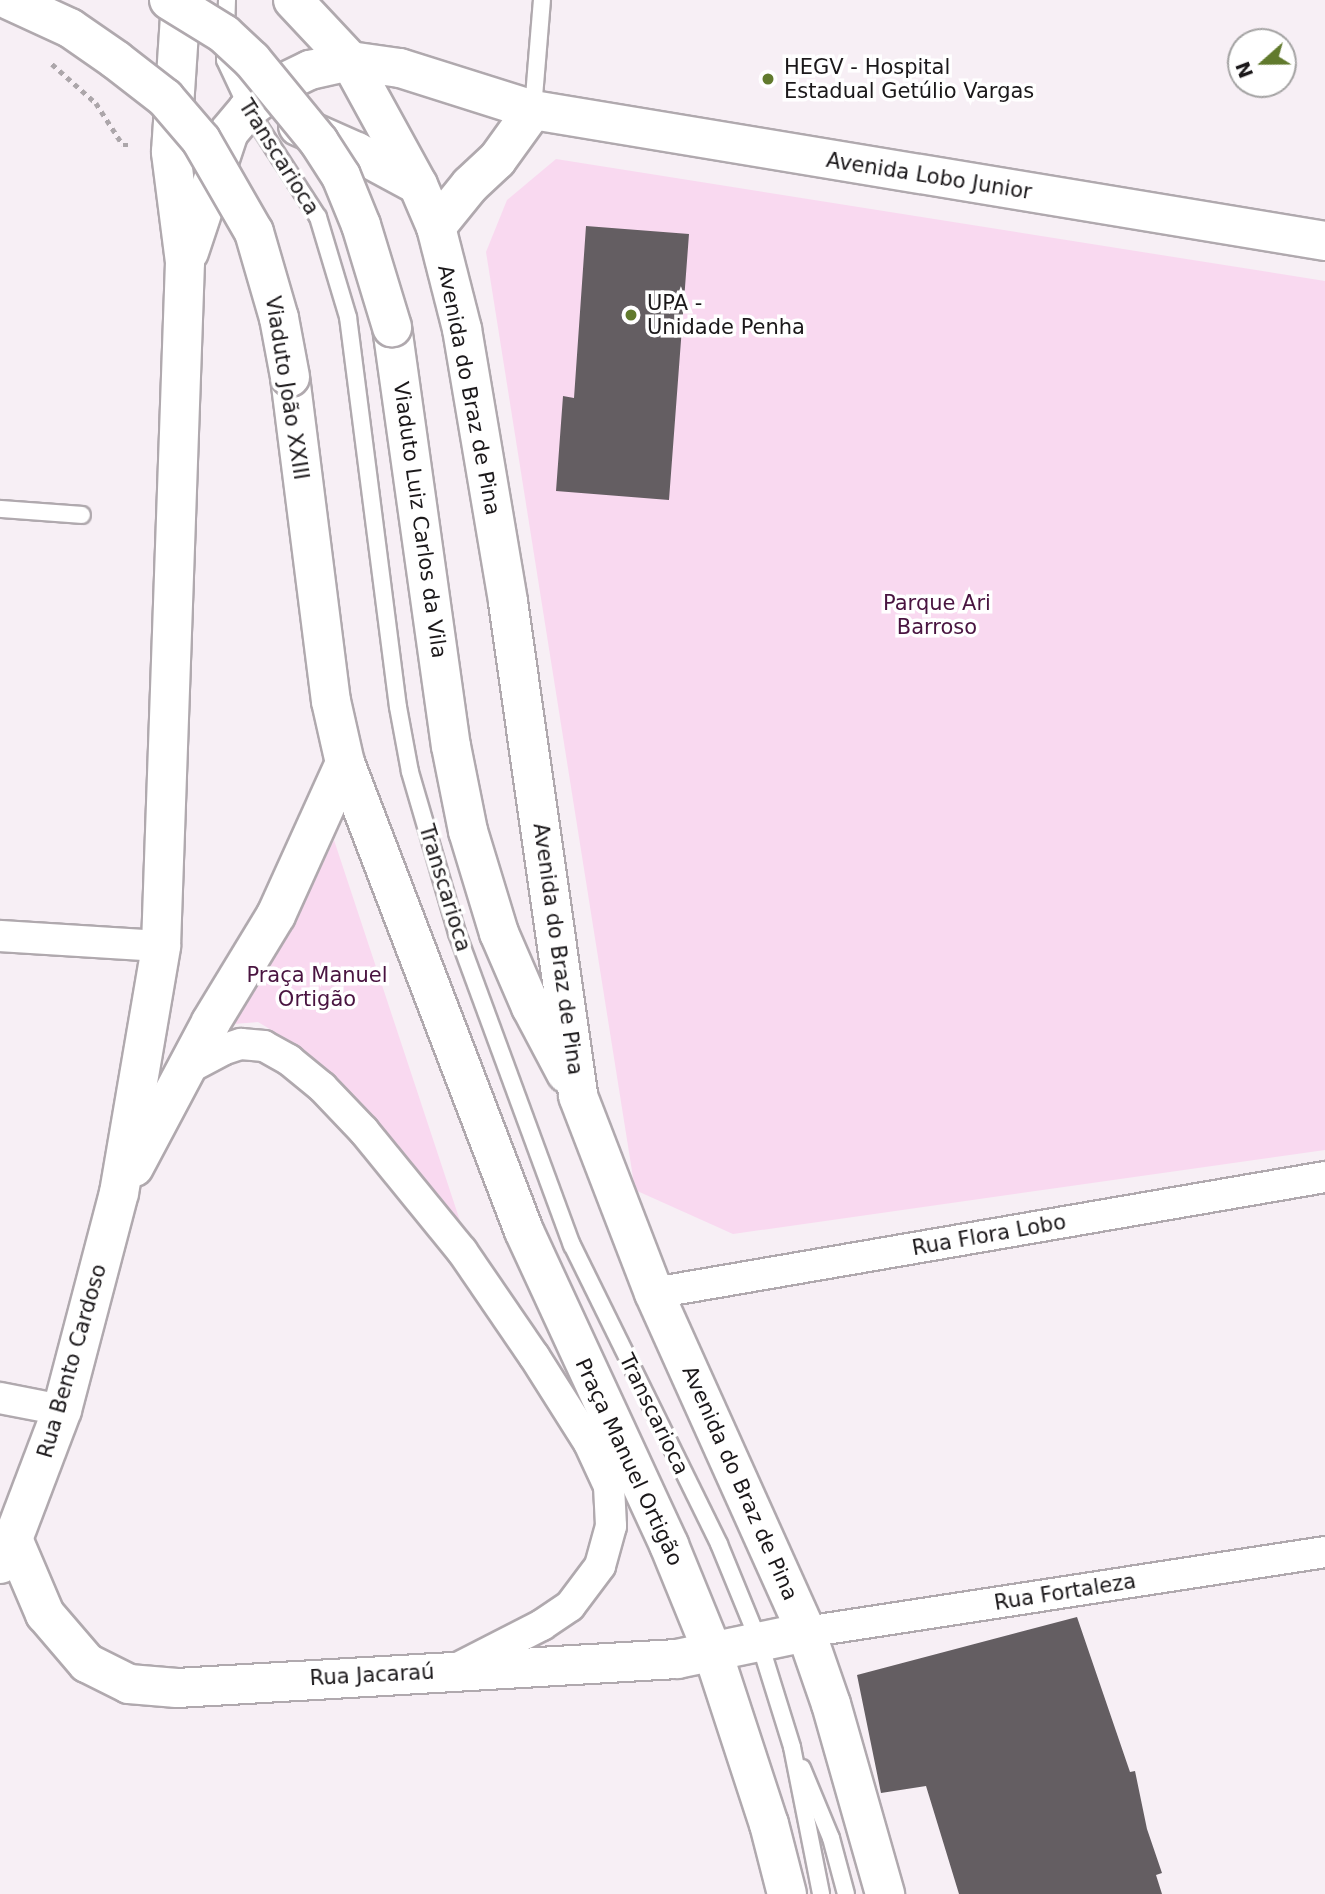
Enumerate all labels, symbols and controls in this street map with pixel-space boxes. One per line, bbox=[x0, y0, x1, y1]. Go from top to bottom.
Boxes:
north arrow bbox=[1227, 28, 1297, 98]
place label: HEGV - Hospital Estadual Getúlio Vargas bbox=[784, 54, 1034, 104]
text: N bbox=[1231, 58, 1257, 81]
marker: HEGV - Hospital Estadual Getúlio Vargas bbox=[758, 69, 778, 89]
street label: Transcarioca bbox=[233, 95, 325, 219]
street label: Avenida Lobo Junior bbox=[824, 147, 1034, 205]
street label: Avenida do Braz de Pina bbox=[432, 263, 506, 517]
place label: UPA - Unidade Penha bbox=[647, 290, 805, 340]
street label: Viaduto João XXIII bbox=[260, 294, 314, 482]
marker: UPA - Unidade Penha bbox=[621, 305, 641, 325]
street label: Viaduto Luiz Carlos da Vila bbox=[388, 380, 452, 660]
park label: Parque Ari Barroso bbox=[883, 590, 991, 640]
street label: Transcarioca bbox=[414, 821, 476, 955]
street label: Avenida do Braz de Pina bbox=[528, 821, 588, 1077]
park label: Praça Manuel Ortigão bbox=[246, 962, 388, 1012]
street label: Rua Flora Lobo bbox=[910, 1209, 1068, 1261]
street label: Rua Bento Cardoso bbox=[32, 1261, 112, 1461]
street label: Transcarioca bbox=[614, 1349, 694, 1479]
street label: Praça Manuel Ortigão bbox=[570, 1354, 688, 1570]
street label: Avenida do Braz de Pina bbox=[677, 1362, 803, 1604]
street label: Rua Fortaleza bbox=[992, 1568, 1138, 1616]
street label: Rua Jacaraú bbox=[309, 1659, 435, 1691]

